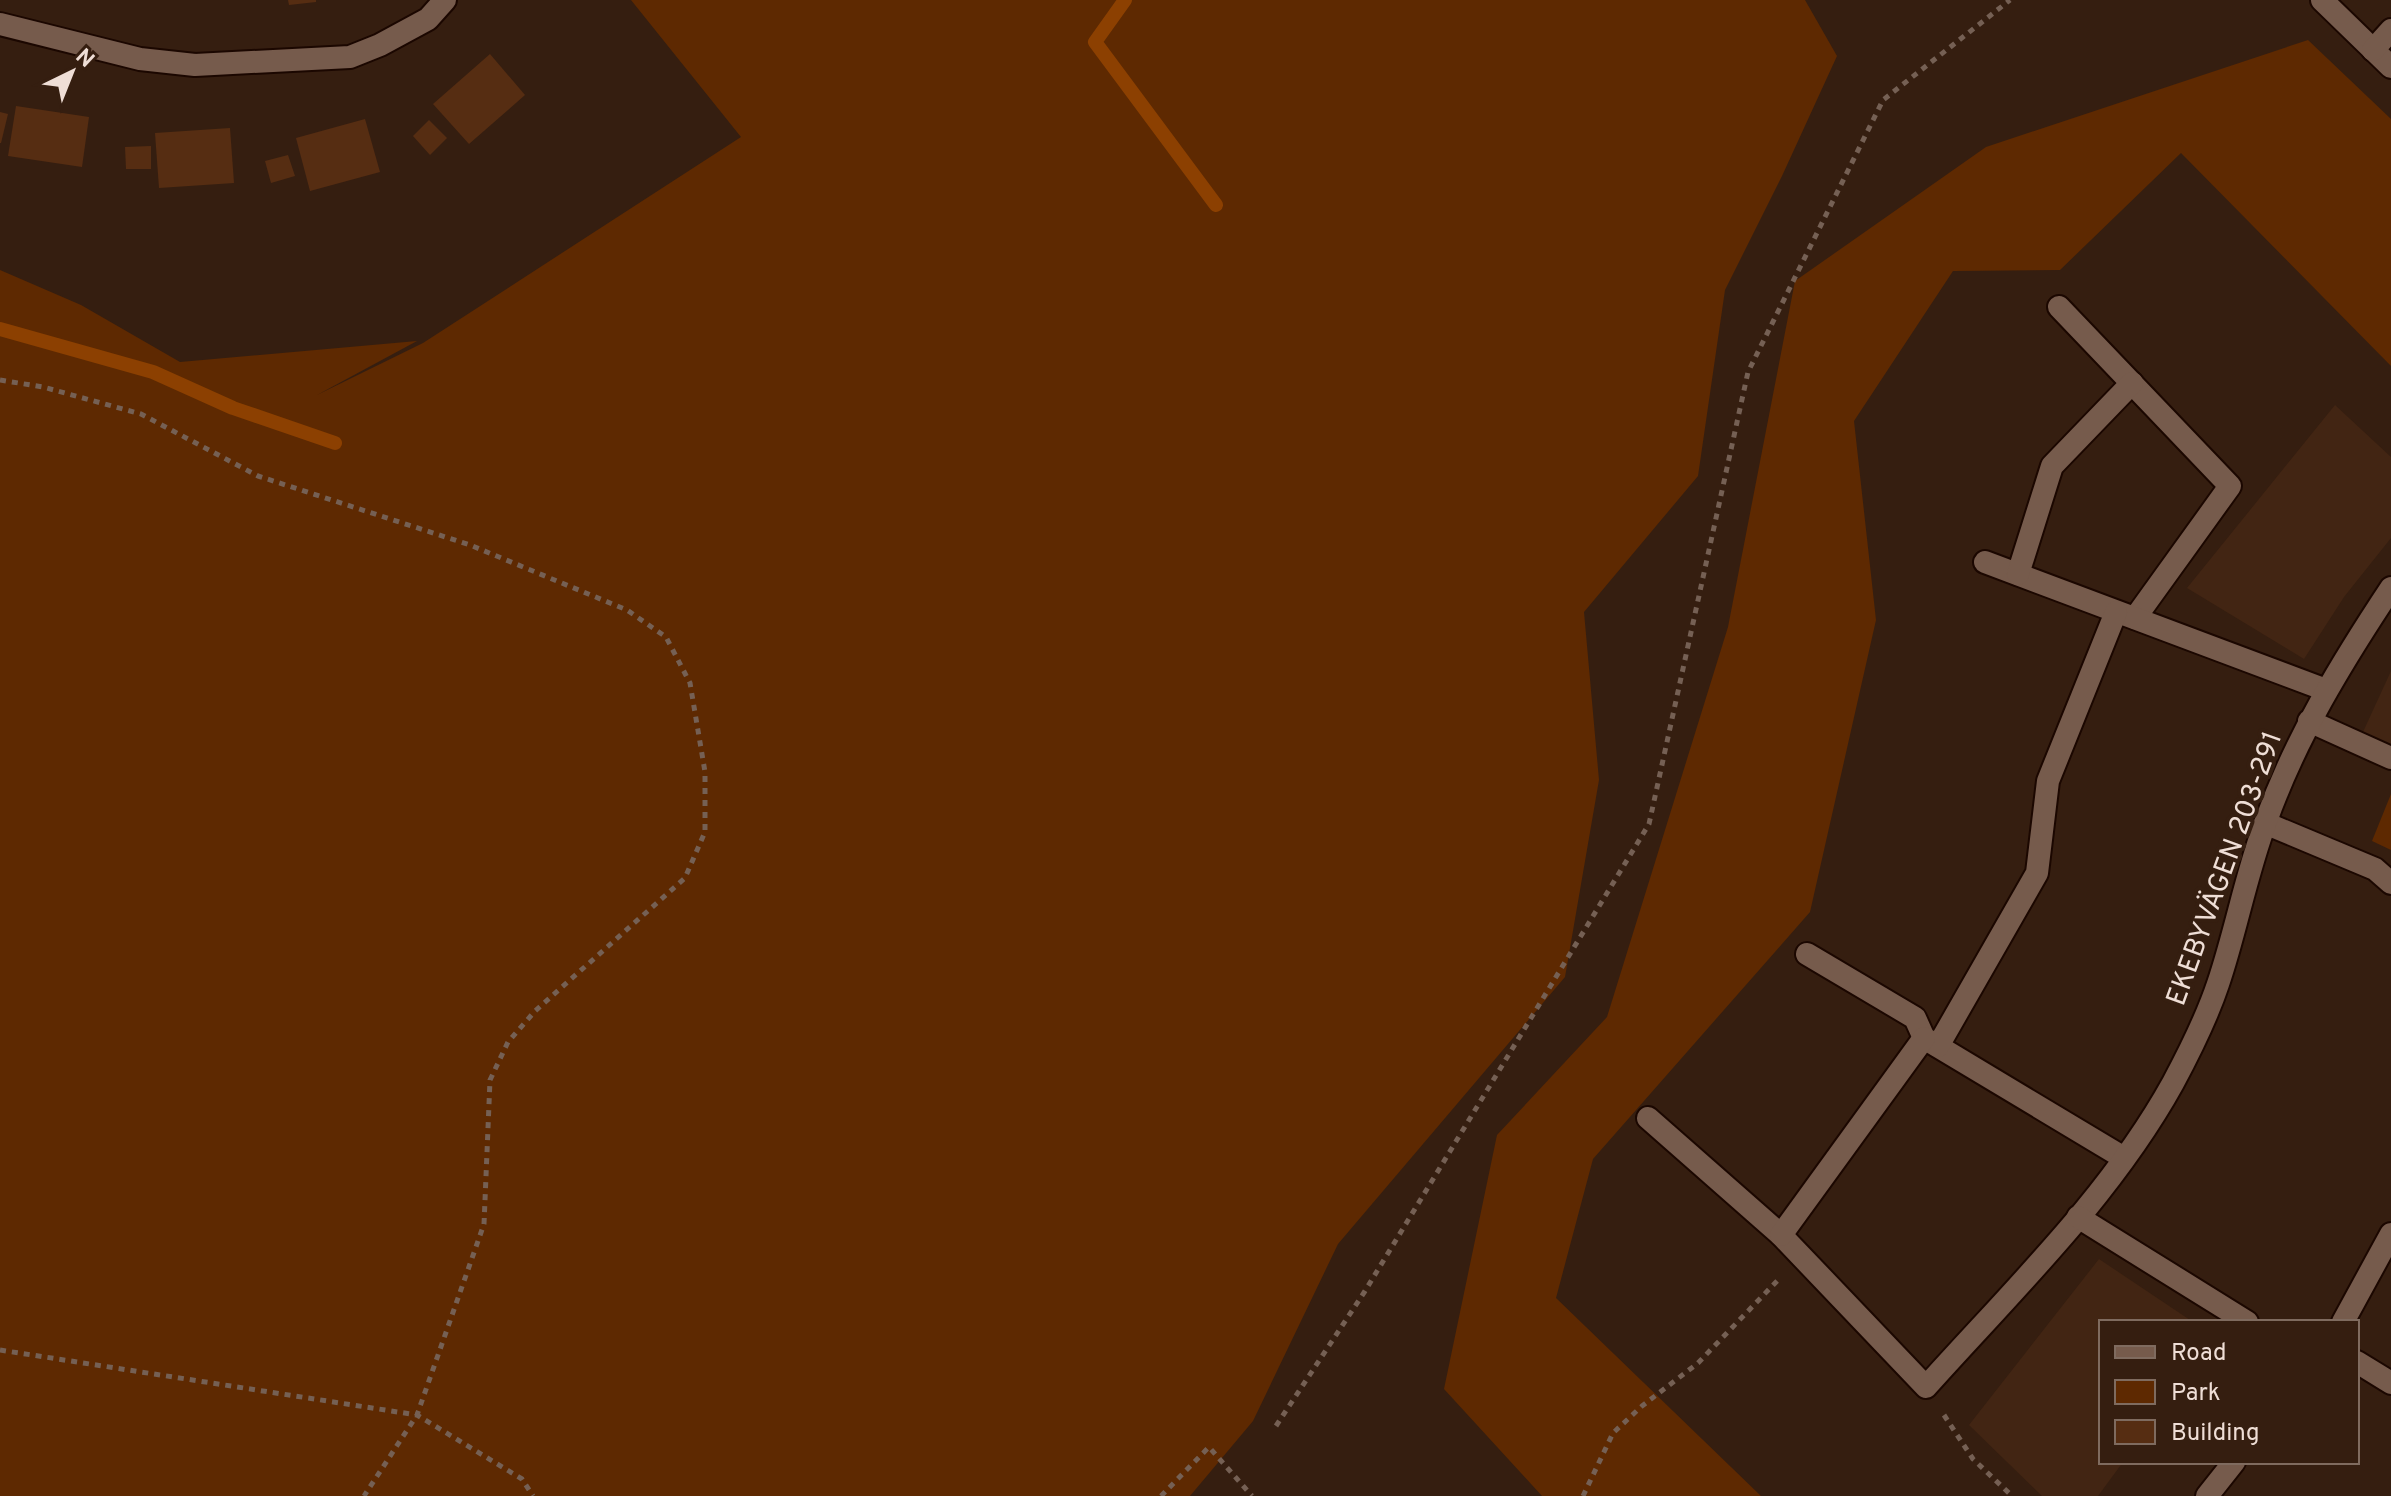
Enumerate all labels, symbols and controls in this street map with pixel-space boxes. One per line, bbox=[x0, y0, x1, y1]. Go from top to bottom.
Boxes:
north arrow bbox=[32, 32, 112, 112]
text: N bbox=[69, 44, 99, 74]
street label: EKEBYVÄGEN 203-291 bbox=[2158, 727, 2292, 1011]
legend bbox=[2099, 1320, 2359, 1464]
text: Road bbox=[2171, 1339, 2227, 1369]
text: Park bbox=[2171, 1379, 2221, 1409]
text: Building bbox=[2171, 1419, 2260, 1449]

